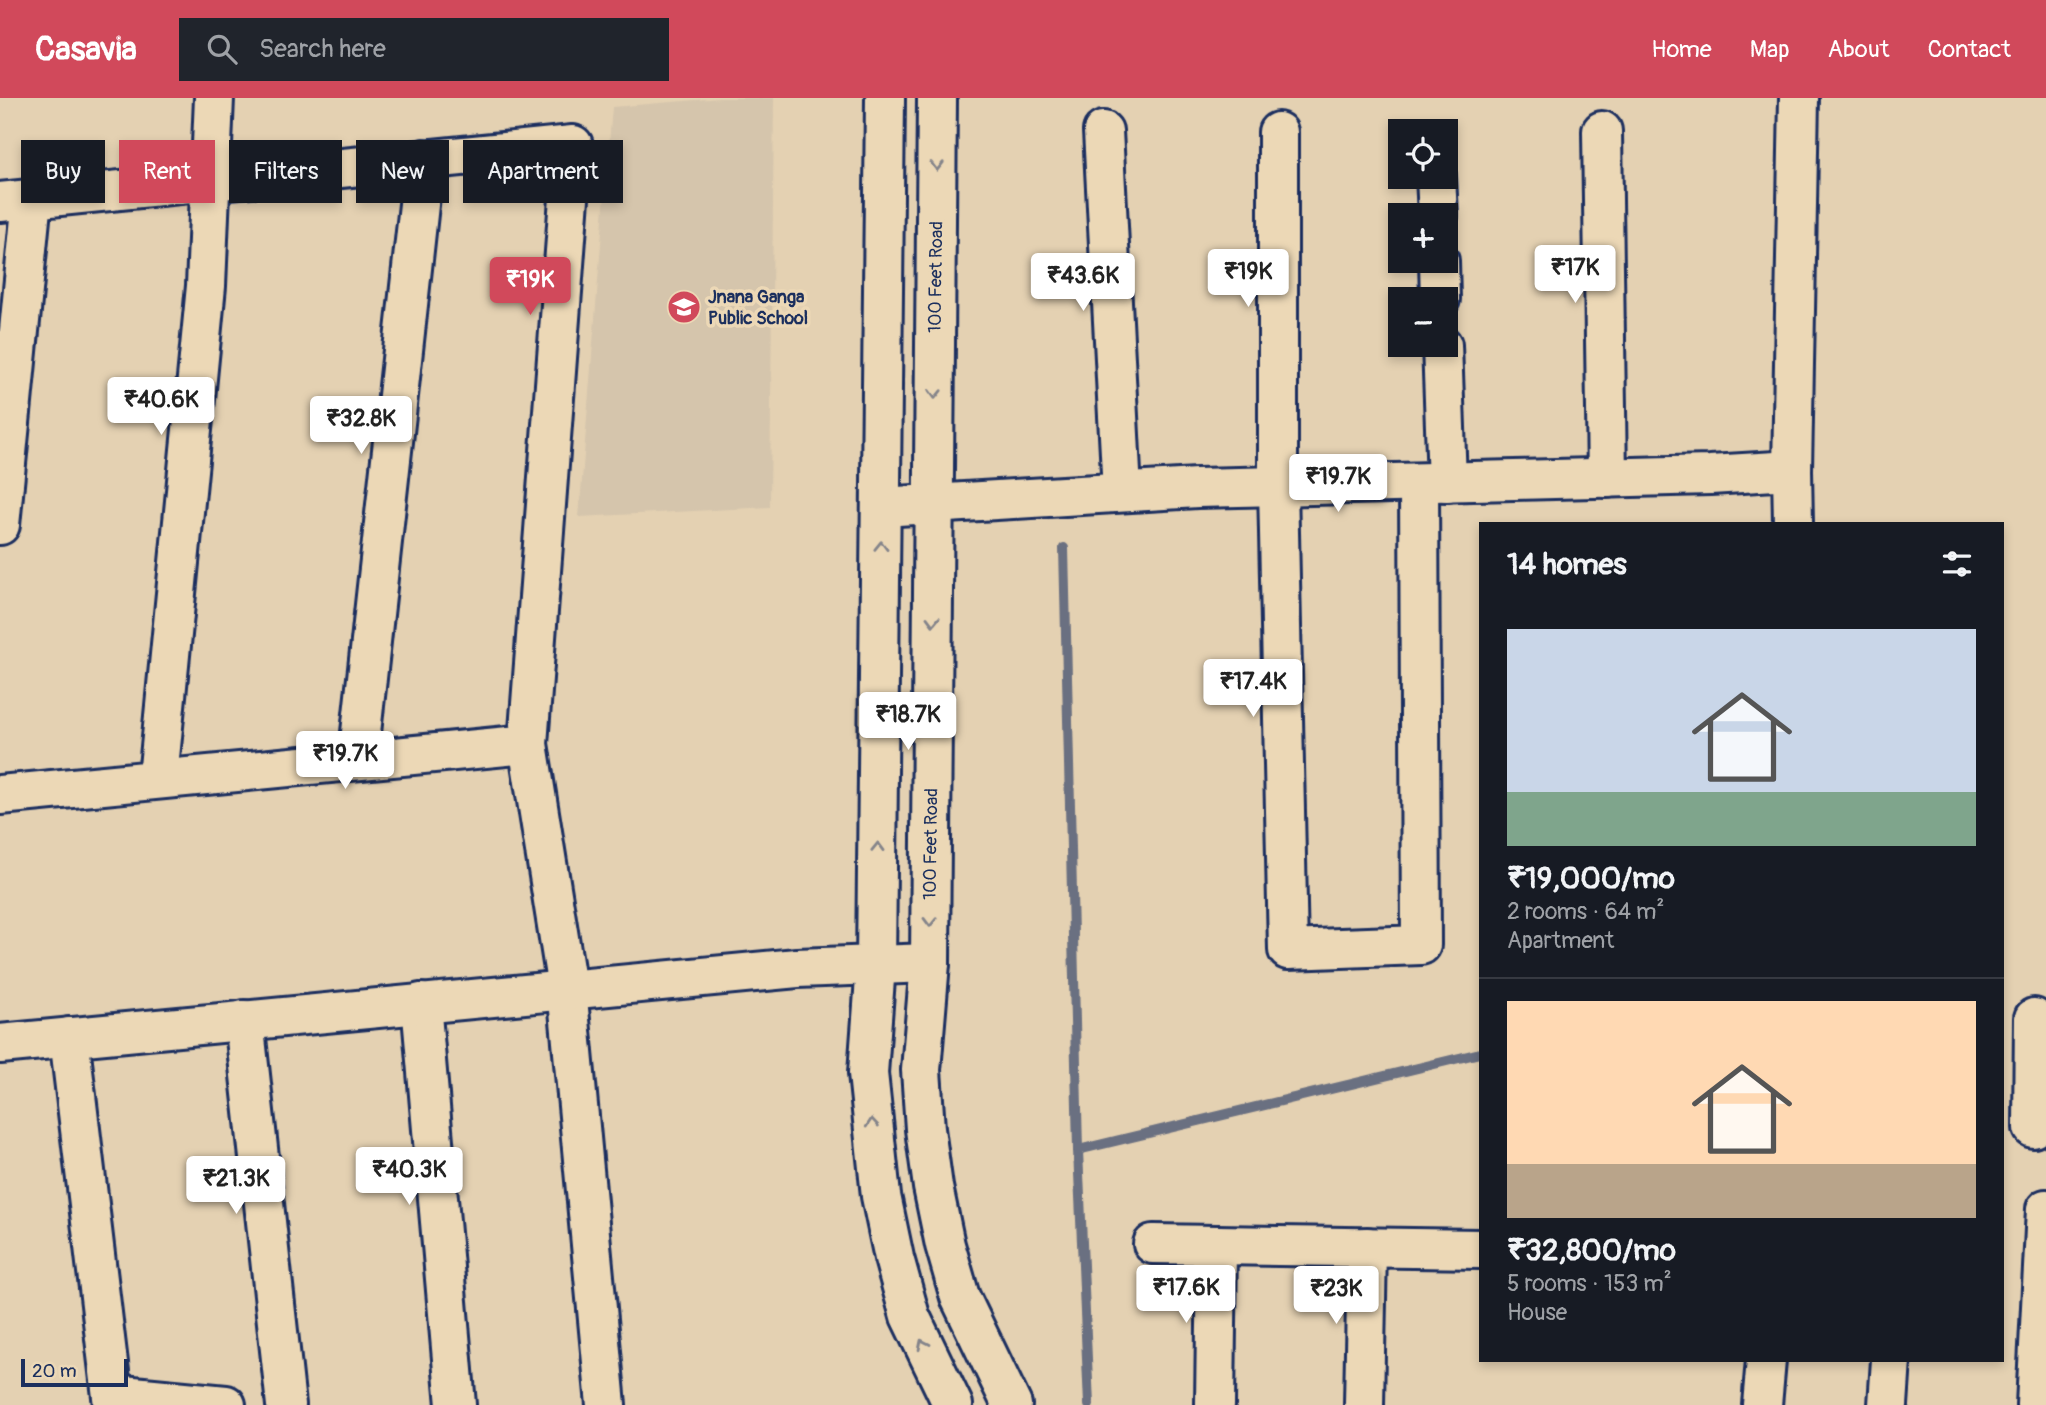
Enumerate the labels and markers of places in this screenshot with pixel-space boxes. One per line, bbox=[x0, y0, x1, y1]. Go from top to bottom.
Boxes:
pin: ₹17K bbox=[1534, 246, 1616, 305]
pin: ₹19K bbox=[1207, 250, 1289, 309]
pin: ₹43.6K bbox=[1026, 254, 1140, 313]
pin: ₹19K bbox=[489, 258, 571, 317]
place label: Jnana Ganga Public School bbox=[708, 286, 808, 330]
school or university icon: Jnana Ganga Public School bbox=[665, 288, 703, 326]
pin: ₹40.6K bbox=[104, 378, 218, 437]
pin: ₹32.8K bbox=[304, 396, 418, 456]
pin: ₹19.7K bbox=[1281, 454, 1395, 514]
pin: ₹17.4K bbox=[1196, 660, 1310, 719]
pin: ₹18.7K bbox=[851, 692, 965, 752]
pin: ₹19.7K bbox=[288, 732, 402, 791]
pin: ₹40.3K bbox=[352, 1148, 466, 1207]
pin: ₹21.3K bbox=[179, 1156, 293, 1216]
pin: ₹17.6K bbox=[1129, 1266, 1243, 1325]
pin: ₹23K bbox=[1295, 1266, 1377, 1326]

